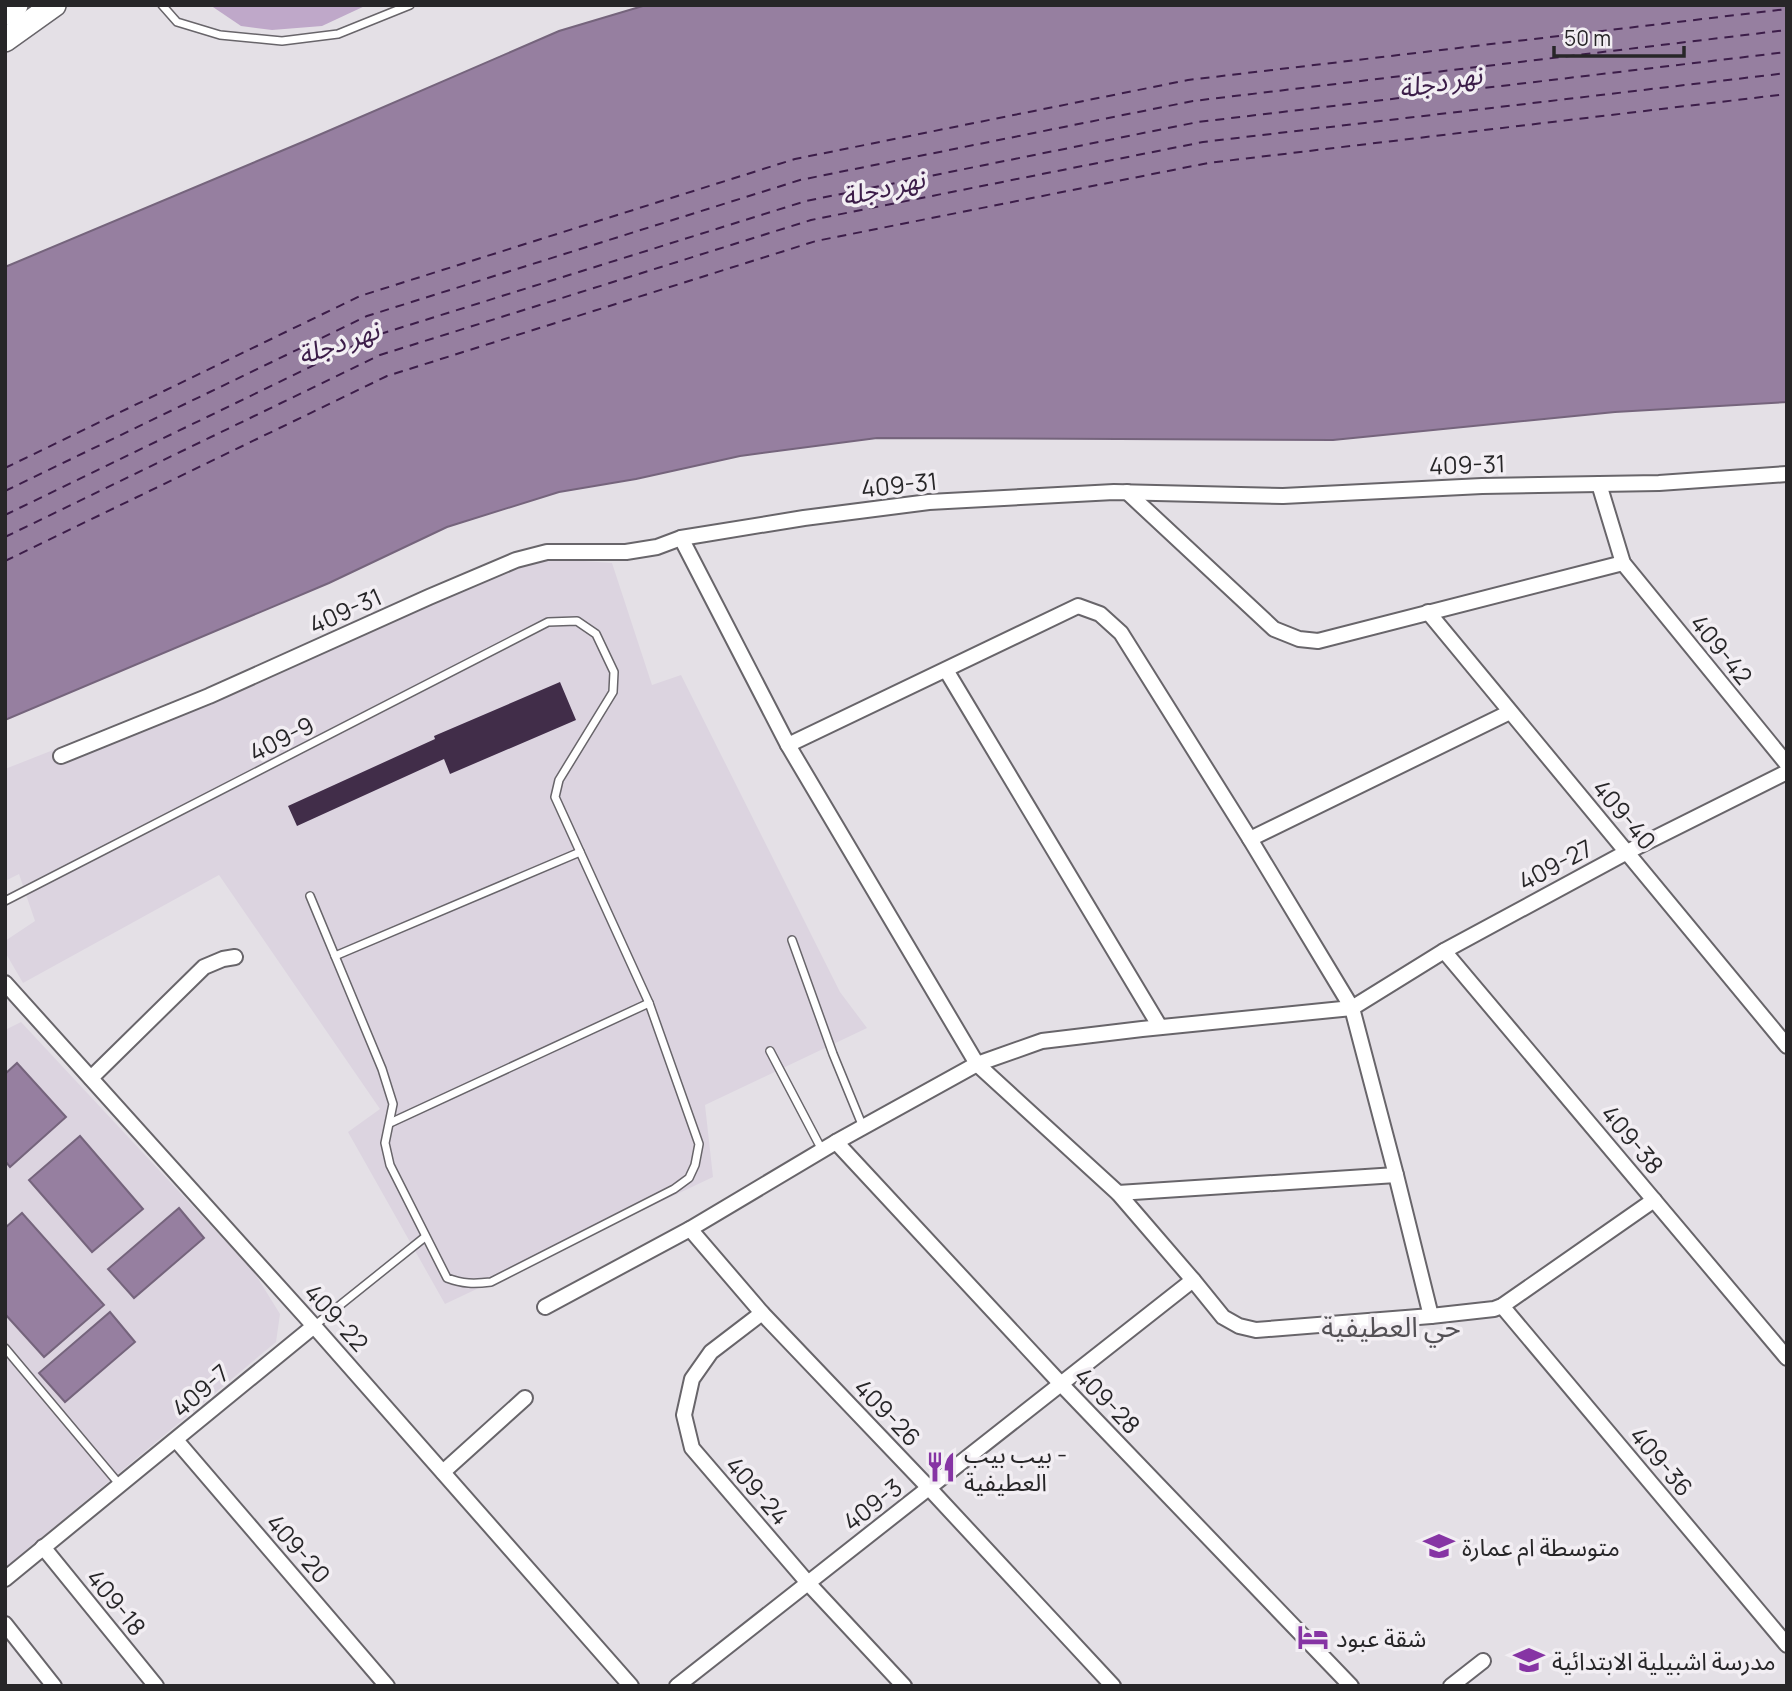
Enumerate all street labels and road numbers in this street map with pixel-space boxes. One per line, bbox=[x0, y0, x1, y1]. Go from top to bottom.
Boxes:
street label: 409-31 bbox=[1428, 446, 1506, 482]
street label: 409-31 bbox=[859, 464, 939, 504]
street label: 409-31 bbox=[303, 579, 387, 641]
street label: 409-42 bbox=[1684, 607, 1760, 691]
street label: 409-9 bbox=[243, 708, 319, 768]
street label: 409-40 bbox=[1586, 772, 1664, 856]
street label: 409-27 bbox=[1512, 831, 1598, 897]
street label: 409-38 bbox=[1594, 1097, 1672, 1181]
street label: 409-22 bbox=[298, 1276, 376, 1358]
street label: 409-7 bbox=[164, 1356, 236, 1424]
street label: 409-28 bbox=[1068, 1359, 1148, 1441]
street label: 409-26 bbox=[848, 1371, 928, 1453]
street label: 409-36 bbox=[1623, 1419, 1701, 1503]
street label: 409-24 bbox=[719, 1449, 797, 1531]
street label: 409-3 bbox=[835, 1470, 909, 1538]
street label: 409-20 bbox=[260, 1506, 338, 1590]
street label: 409-18 bbox=[80, 1562, 154, 1642]

